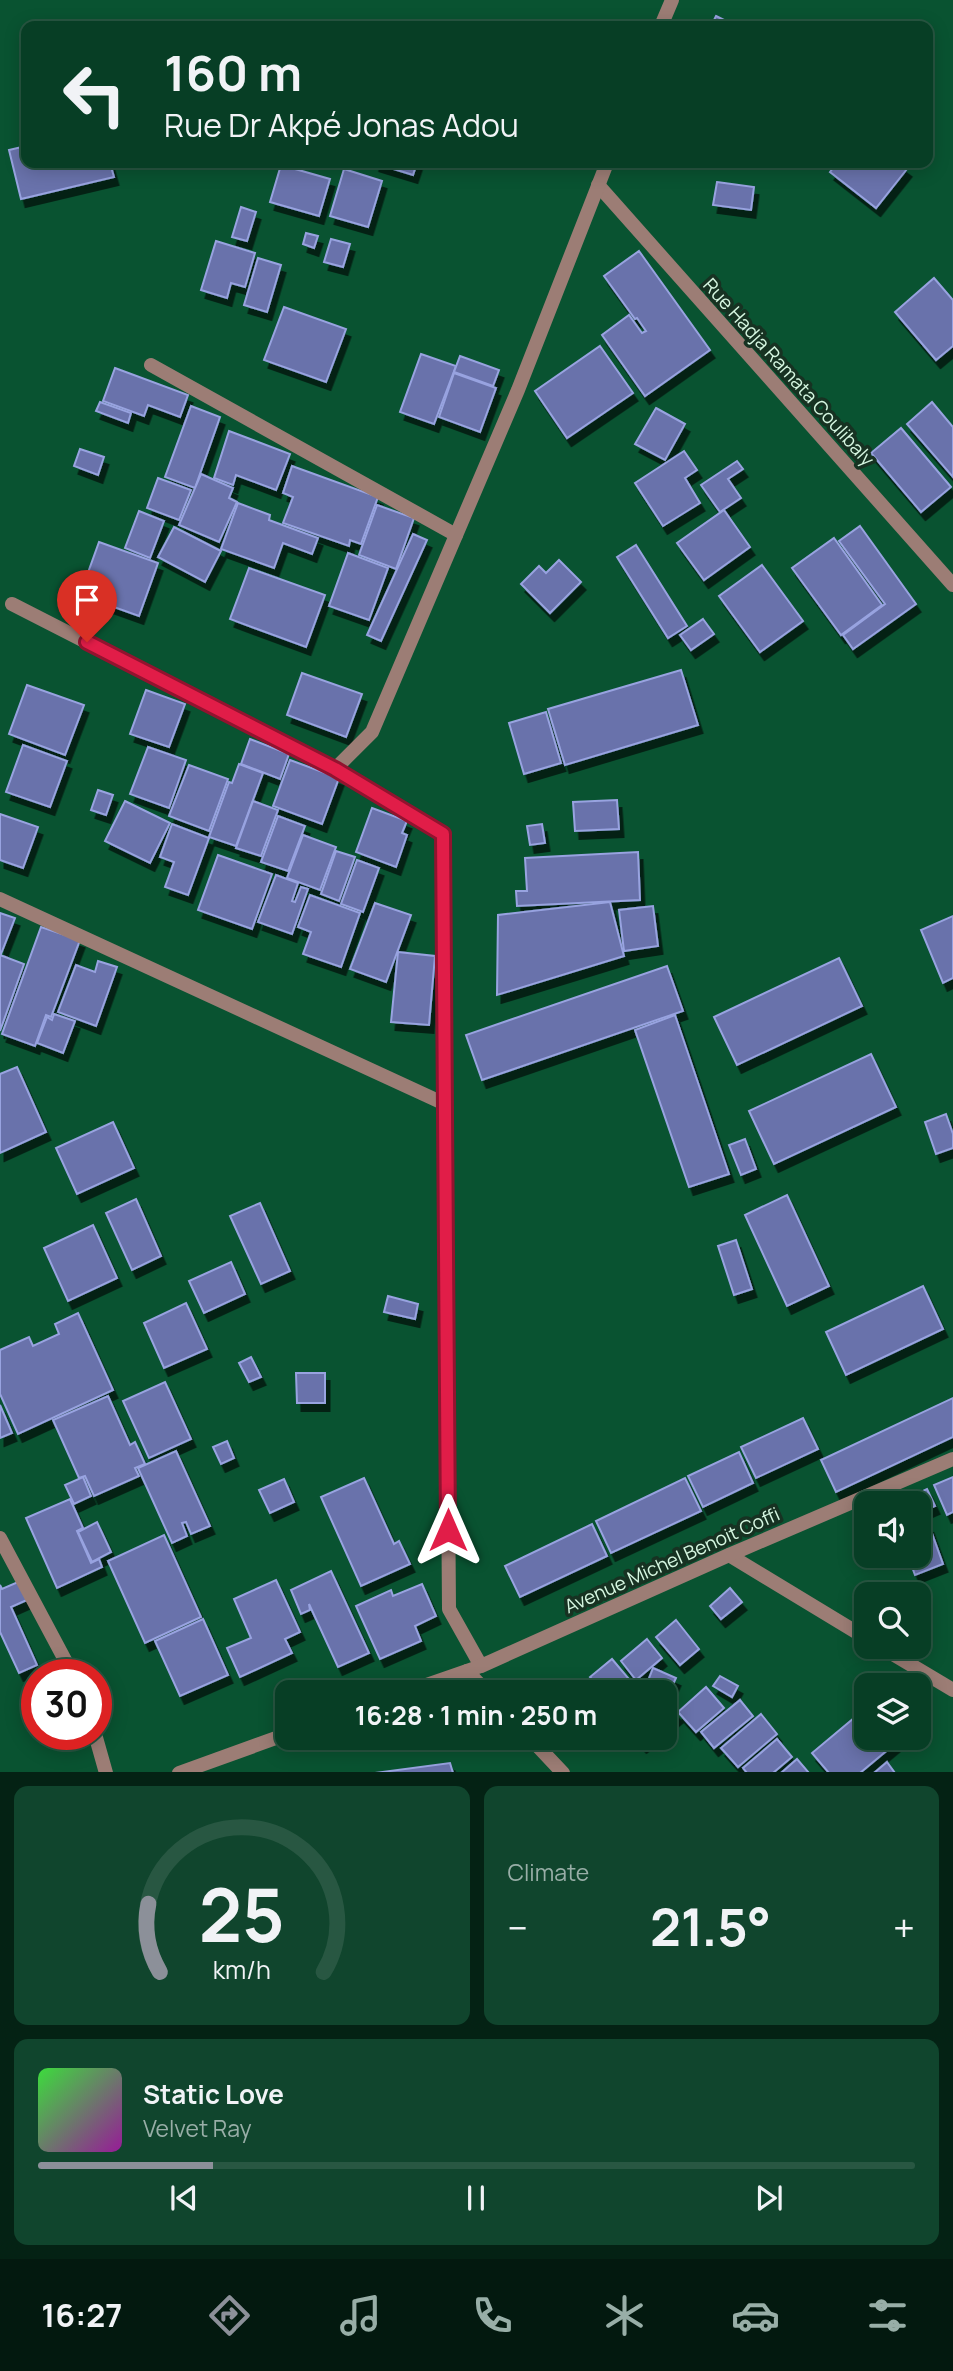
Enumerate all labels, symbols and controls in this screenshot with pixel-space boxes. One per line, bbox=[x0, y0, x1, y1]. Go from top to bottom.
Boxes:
text: 160 m bbox=[164, 39, 302, 106]
icon: left bbox=[49, 49, 140, 140]
text: Rue Dr Akpé Jonas Adou bbox=[164, 103, 519, 147]
street label: Rue Hadja Ramata Coulibaly bbox=[698, 272, 880, 472]
pin bbox=[57, 570, 117, 642]
icon: arrive bbox=[68, 581, 106, 619]
map controls bbox=[854, 1491, 931, 1750]
button: sound bbox=[854, 1491, 931, 1568]
position arrow bbox=[411, 1493, 485, 1567]
street label: Avenue Michel Benoit Coffi bbox=[560, 1501, 784, 1619]
button: search bbox=[854, 1582, 931, 1659]
speed limit sign: 30 bbox=[21, 1659, 112, 1750]
button: layers bbox=[854, 1673, 931, 1750]
text: 16:28 · 1 min · 250 m bbox=[355, 1697, 597, 1733]
text: Climate bbox=[508, 1856, 589, 1888]
text: 25 bbox=[199, 1864, 285, 1964]
text: 21.5° bbox=[650, 1891, 771, 1962]
text: − bbox=[508, 1901, 528, 1953]
text: + bbox=[893, 1901, 915, 1953]
text: km/h bbox=[213, 1951, 271, 1986]
text: Static Love bbox=[143, 2076, 284, 2112]
text: Velvet Ray bbox=[143, 2112, 252, 2144]
icon: previous bbox=[165, 2179, 203, 2217]
icon: pause bbox=[457, 2179, 495, 2217]
icon: next bbox=[750, 2179, 788, 2217]
icon: directions bbox=[205, 2291, 254, 2340]
icon: music bbox=[336, 2291, 385, 2340]
icon: phone bbox=[468, 2291, 517, 2340]
icon: climate bbox=[600, 2291, 649, 2340]
icon: car bbox=[731, 2291, 780, 2340]
icon: filters bbox=[863, 2291, 912, 2340]
text: 16:27 bbox=[41, 2293, 122, 2337]

